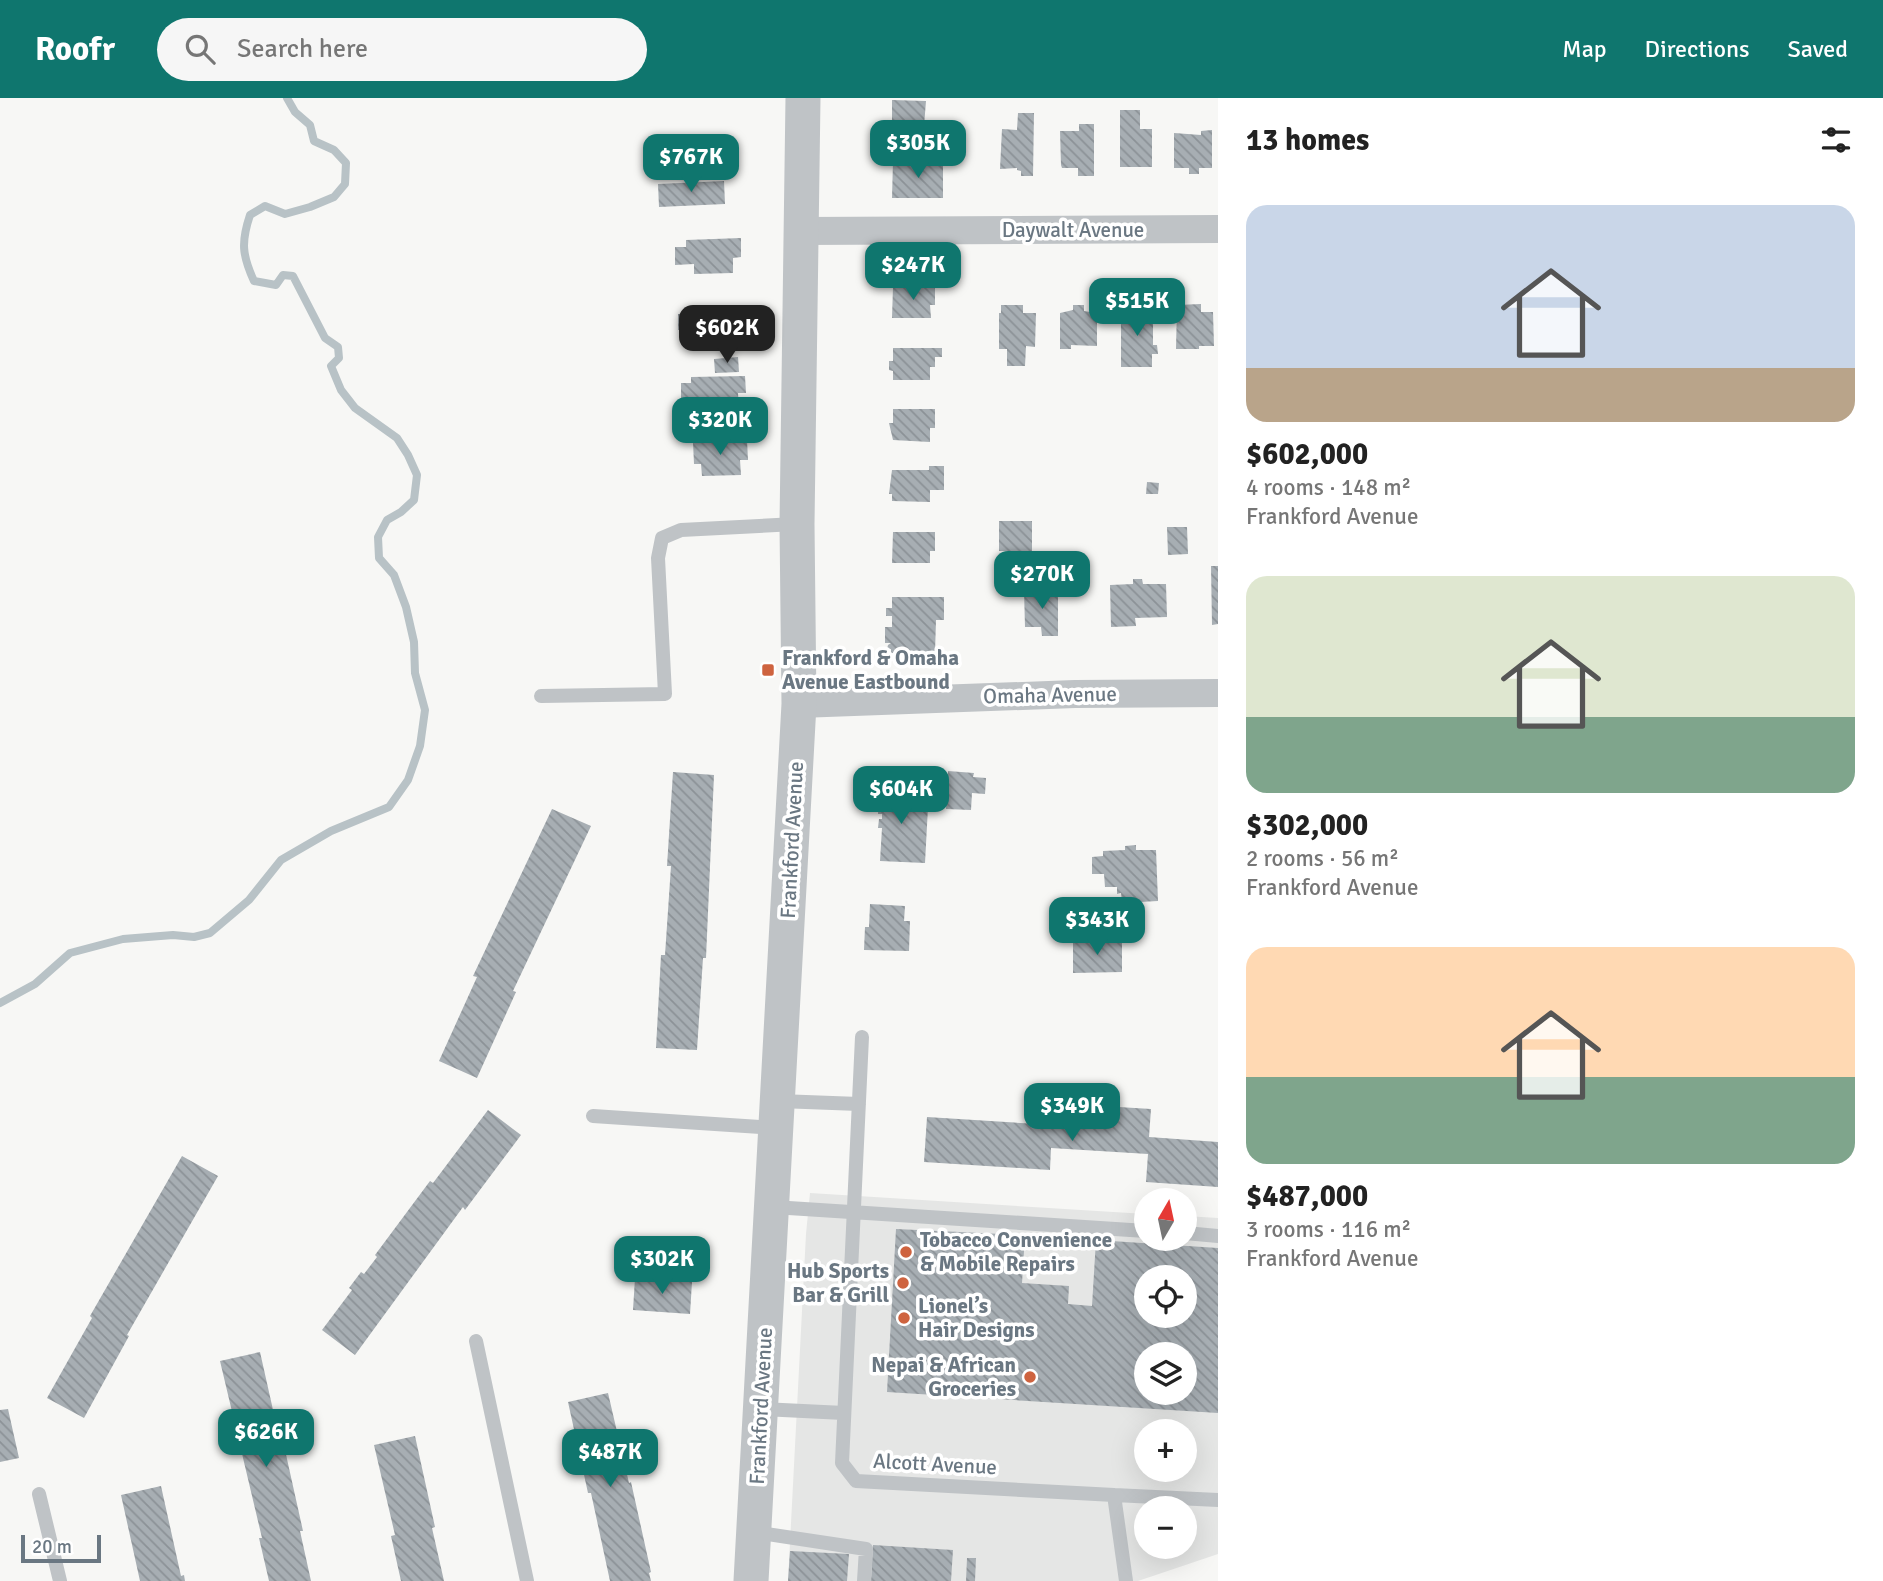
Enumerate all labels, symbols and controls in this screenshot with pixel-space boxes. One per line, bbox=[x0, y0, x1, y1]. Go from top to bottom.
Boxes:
search box bbox=[157, 18, 647, 81]
text: Roofr bbox=[35, 29, 115, 70]
icon: search bbox=[181, 30, 219, 68]
text: Search here bbox=[237, 33, 368, 65]
text: Map bbox=[1562, 34, 1607, 64]
text: Directions bbox=[1645, 34, 1750, 64]
text: Saved bbox=[1788, 34, 1848, 64]
pin: $305K bbox=[869, 120, 967, 180]
icon: filters bbox=[1817, 121, 1855, 159]
text: 13 homes bbox=[1246, 122, 1369, 159]
text: $305K bbox=[886, 128, 950, 157]
pin: $767K bbox=[642, 134, 740, 194]
text: $767K bbox=[659, 142, 723, 171]
street label: Daywalt Avenue bbox=[1002, 217, 1144, 243]
pin: $247K bbox=[864, 242, 962, 302]
text: $247K bbox=[881, 250, 945, 279]
icon: home bbox=[1488, 250, 1614, 376]
pin: $515K bbox=[1088, 278, 1186, 338]
text: $515K bbox=[1105, 286, 1169, 315]
pin: $602K bbox=[678, 306, 776, 365]
text: $602K bbox=[695, 313, 759, 342]
pin: $320K bbox=[671, 398, 769, 457]
text: $320K bbox=[688, 405, 752, 434]
text: $602,000 bbox=[1246, 436, 1368, 473]
text: 4 rooms · 148 m² bbox=[1246, 473, 1411, 502]
text: Frankford Avenue bbox=[1246, 502, 1418, 531]
pin: $270K bbox=[993, 552, 1091, 611]
text: $270K bbox=[1010, 559, 1074, 588]
icon: home bbox=[1488, 621, 1614, 747]
place label: Frankford & Omaha Avenue Eastbound bbox=[782, 645, 959, 695]
marker: Frankford & Omaha Avenue Eastbound bbox=[760, 662, 776, 678]
street label: Omaha Avenue bbox=[983, 681, 1117, 709]
street label: Frankford Avenue bbox=[775, 761, 809, 919]
pin: $604K bbox=[852, 766, 950, 826]
text: $604K bbox=[869, 774, 933, 803]
text: $302,000 bbox=[1246, 807, 1368, 844]
text: 2 rooms · 56 m² bbox=[1246, 844, 1399, 873]
text: Frankford Avenue bbox=[1246, 873, 1418, 902]
pin: $343K bbox=[1048, 898, 1146, 957]
text: $343K bbox=[1065, 905, 1129, 934]
icon: home bbox=[1488, 992, 1614, 1118]
pin: $349K bbox=[1023, 1084, 1121, 1143]
text: $349K bbox=[1040, 1091, 1104, 1120]
text: $487,000 bbox=[1246, 1178, 1368, 1215]
north arrow bbox=[1134, 1188, 1197, 1251]
map controls bbox=[1134, 1188, 1197, 1559]
text: 3 rooms · 116 m² bbox=[1246, 1215, 1411, 1244]
place label: Tobacco Convenience & Mobile Repairs bbox=[920, 1227, 1112, 1277]
pin: $302K bbox=[613, 1236, 711, 1296]
text: $302K bbox=[630, 1244, 694, 1273]
marker: Tobacco Convenience & Mobile Repairs bbox=[898, 1244, 914, 1260]
text: Frankford Avenue bbox=[1246, 1244, 1418, 1273]
place label: Hub Sports Bar & Grill bbox=[787, 1258, 889, 1308]
button: locate bbox=[1134, 1265, 1197, 1328]
marker: Hub Sports Bar & Grill bbox=[895, 1275, 911, 1291]
place label: Lionel’s Hair Designs bbox=[918, 1293, 1035, 1343]
marker: Lionel’s Hair Designs bbox=[896, 1310, 912, 1326]
street label: Frankford Avenue bbox=[744, 1327, 778, 1485]
button: layers bbox=[1134, 1342, 1197, 1405]
place label: Nepai & African Groceries bbox=[871, 1352, 1016, 1402]
marker: Nepai & African Groceries bbox=[1022, 1369, 1038, 1385]
pin: $626K bbox=[217, 1410, 315, 1469]
text: $626K bbox=[234, 1417, 298, 1446]
button: + bbox=[1134, 1419, 1197, 1482]
pin: $487K bbox=[561, 1430, 659, 1489]
text: $487K bbox=[578, 1437, 642, 1466]
street label: Alcott Avenue bbox=[872, 1448, 998, 1480]
button: − bbox=[1134, 1496, 1197, 1559]
scale bar bbox=[21, 1532, 102, 1564]
text: 20 m bbox=[32, 1535, 72, 1559]

